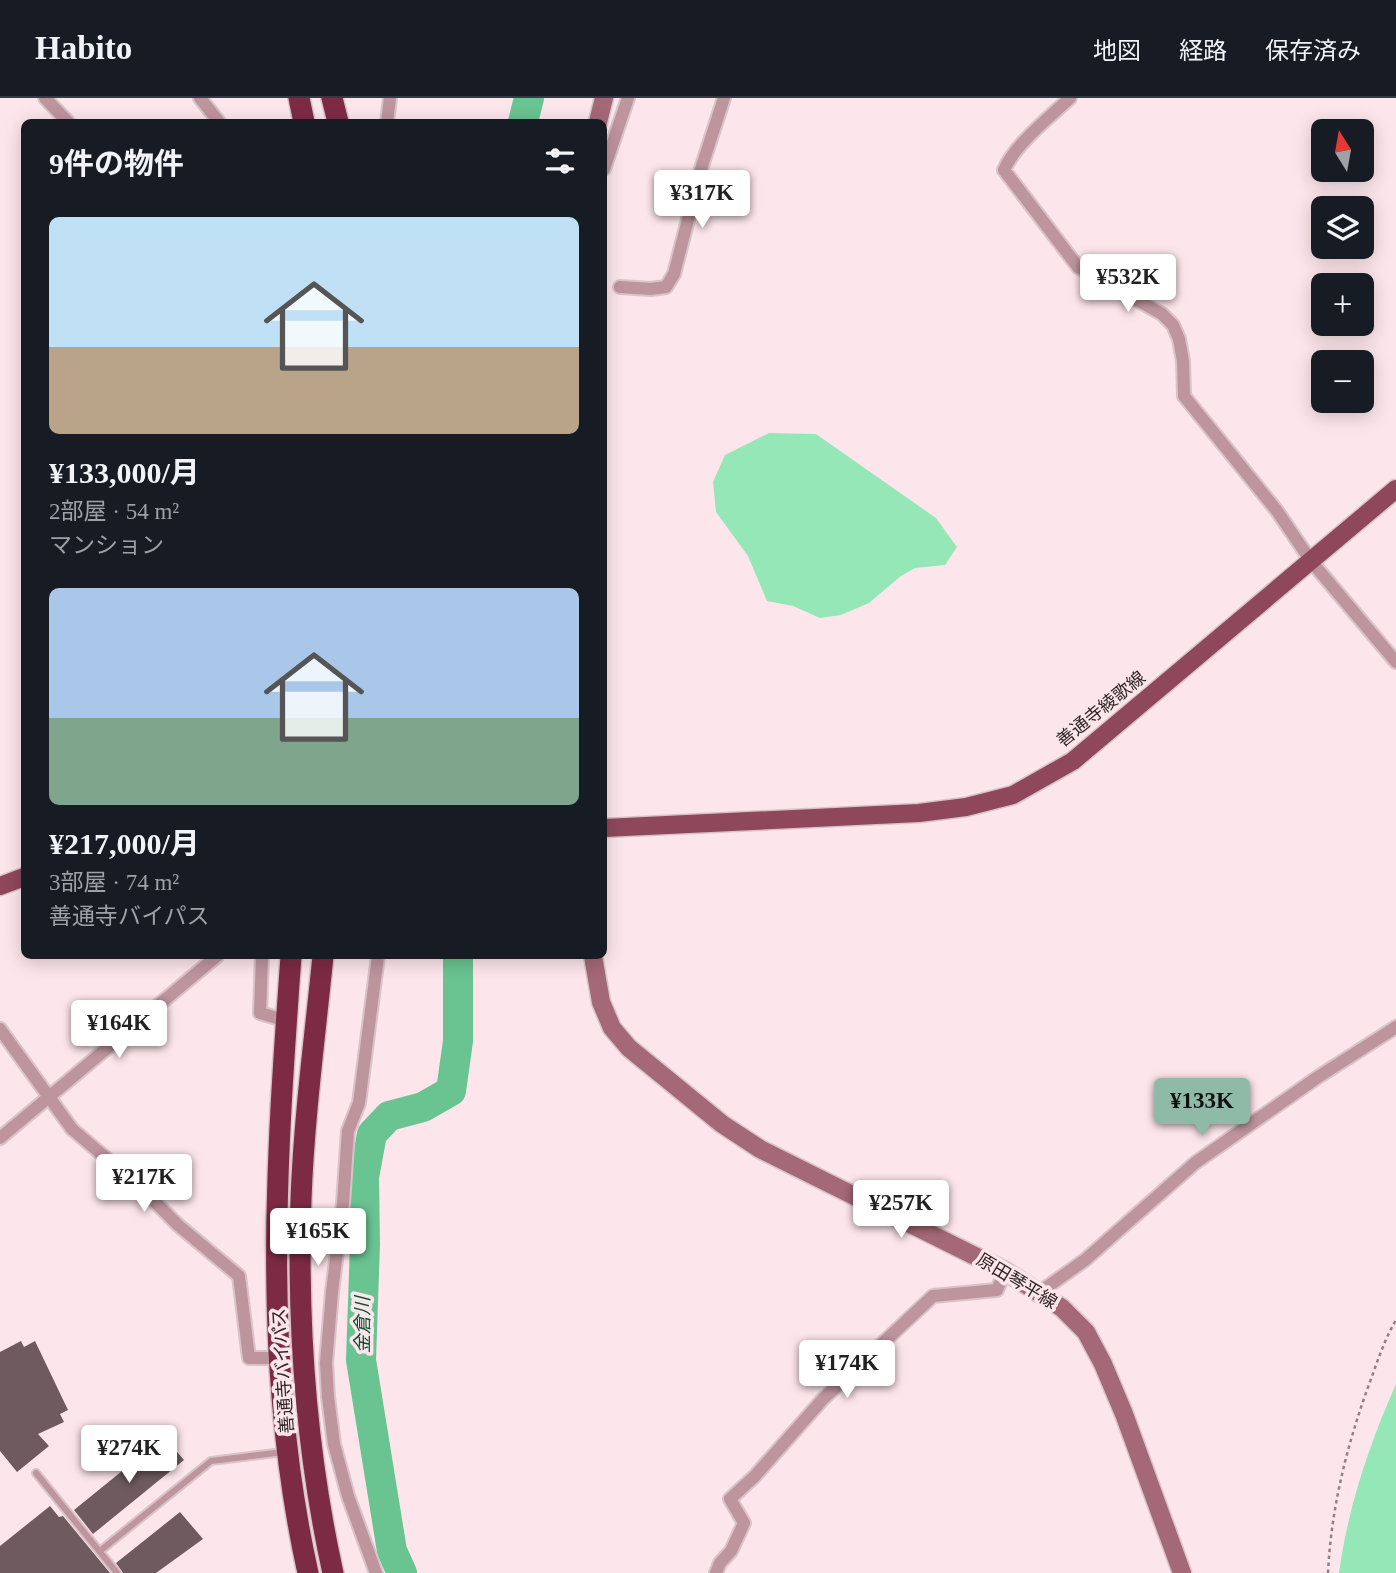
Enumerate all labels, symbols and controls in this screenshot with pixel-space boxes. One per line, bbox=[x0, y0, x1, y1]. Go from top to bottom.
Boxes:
text: Habito bbox=[35, 30, 132, 66]
text: 地図 bbox=[1093, 38, 1141, 64]
text: 経路 bbox=[1179, 38, 1227, 64]
text: 保存済み bbox=[1265, 38, 1361, 64]
north arrow bbox=[1311, 119, 1374, 182]
map controls bbox=[1311, 119, 1374, 413]
icon: filters bbox=[541, 142, 579, 180]
text: 9件の物件 bbox=[49, 147, 184, 180]
pin: ¥317K bbox=[653, 170, 751, 230]
text: ¥317K bbox=[670, 180, 734, 205]
button: layers bbox=[1311, 196, 1374, 259]
pin: ¥532K bbox=[1079, 254, 1177, 314]
icon: home bbox=[251, 263, 377, 389]
text: ¥532K bbox=[1096, 264, 1160, 289]
button: + bbox=[1311, 273, 1374, 336]
button: − bbox=[1311, 350, 1374, 413]
text: ¥133,000/月 bbox=[49, 456, 200, 489]
text: 2部屋 · 54 m² bbox=[49, 499, 179, 524]
text: マンション bbox=[49, 533, 164, 558]
icon: home bbox=[251, 634, 377, 760]
street label: 善通寺綾歌線 bbox=[1053, 667, 1149, 751]
text: ¥217,000/月 bbox=[49, 827, 200, 860]
text: 3部屋 · 74 m² bbox=[49, 870, 179, 895]
text: 善通寺バイパス bbox=[49, 904, 210, 929]
pin: ¥164K bbox=[70, 1000, 168, 1060]
text: ¥164K bbox=[87, 1010, 151, 1035]
pin: ¥133K bbox=[1153, 1079, 1251, 1138]
text: ¥133K bbox=[1170, 1088, 1234, 1113]
pin: ¥217K bbox=[95, 1154, 193, 1214]
text: ¥217K bbox=[112, 1164, 176, 1189]
pin: ¥257K bbox=[852, 1180, 950, 1240]
text: ¥257K bbox=[869, 1190, 933, 1215]
pin: ¥165K bbox=[269, 1208, 367, 1268]
text: ¥165K bbox=[286, 1218, 350, 1243]
street label: 原田琴平線 bbox=[973, 1249, 1061, 1313]
water label: 金倉川 bbox=[352, 1295, 373, 1354]
street label: 善通寺バイパス bbox=[269, 1308, 297, 1434]
pin: ¥174K bbox=[798, 1340, 896, 1400]
text: ¥174K bbox=[815, 1350, 879, 1375]
pin: ¥274K bbox=[80, 1426, 178, 1485]
text: ¥274K bbox=[97, 1435, 161, 1460]

